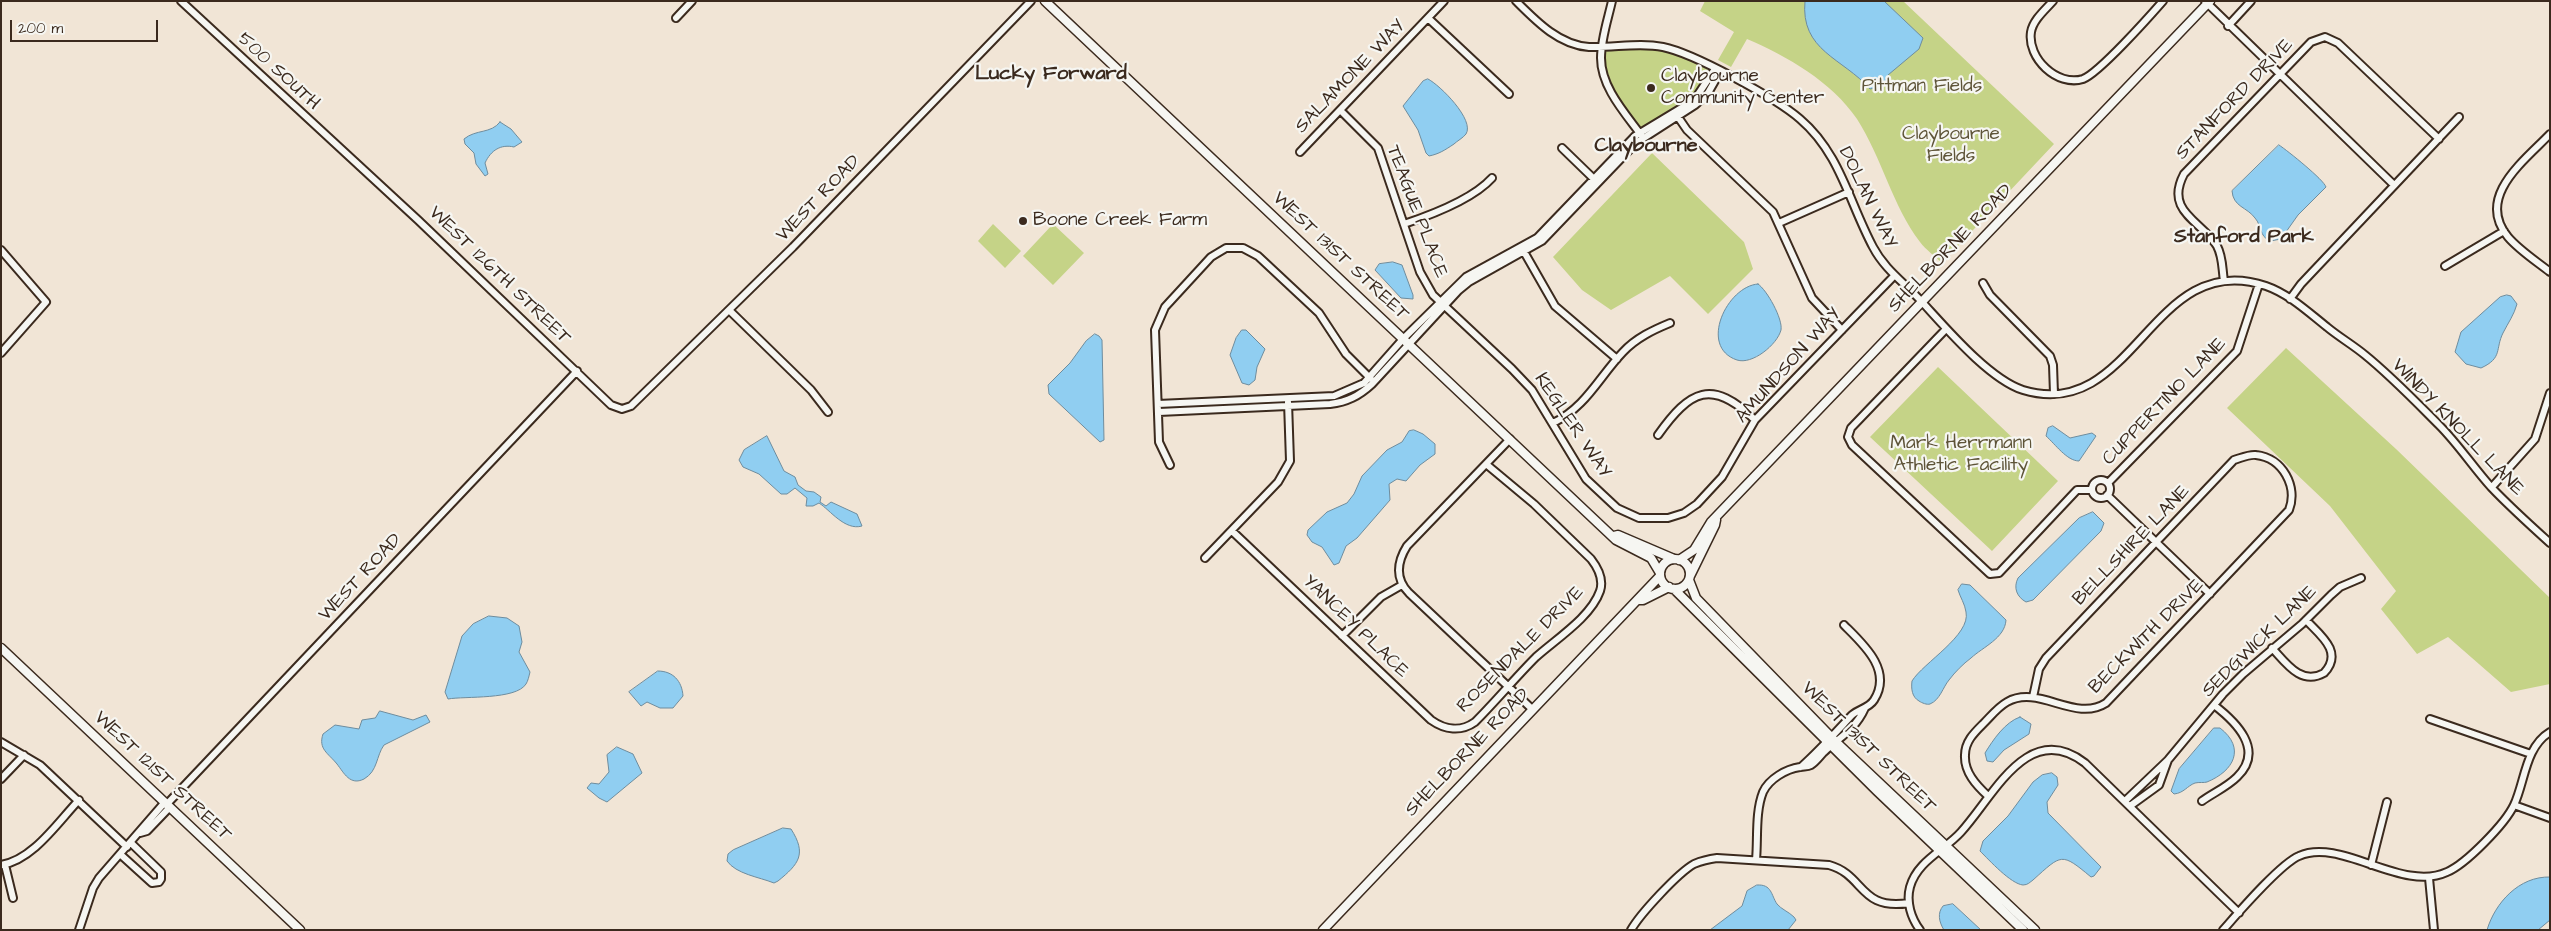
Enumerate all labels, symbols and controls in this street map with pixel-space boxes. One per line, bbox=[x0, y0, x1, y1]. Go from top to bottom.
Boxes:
scale bar bbox=[12, 10, 160, 42]
street label: SALAMONE WAY bbox=[1291, 15, 1411, 139]
text: 200 m bbox=[18, 18, 63, 39]
street label: 500 SOUTH bbox=[232, 28, 324, 116]
street label: STANFORD DRIVE bbox=[2171, 35, 2299, 165]
district label: Lucky Forward bbox=[975, 63, 1127, 87]
place label: Claybourne Community Center bbox=[1661, 66, 1824, 110]
park label: Pittman Fields bbox=[1862, 76, 1982, 98]
marker: Claybourne Community Center bbox=[1645, 82, 1657, 94]
park label: Claybourne Fields bbox=[1902, 124, 2000, 168]
district label: Claybourne bbox=[1595, 135, 1697, 159]
street label: TEAGUE PLACE bbox=[1380, 143, 1452, 281]
street label: DOLAN WAY bbox=[1833, 144, 1901, 252]
street label: WEST ROAD bbox=[772, 151, 866, 247]
street label: SHELBORNE ROAD bbox=[1884, 180, 2018, 318]
street label: WEST 131ST STREET bbox=[1267, 188, 1413, 326]
street label: WEST 126TH STREET bbox=[423, 202, 575, 350]
place label: Boone Creek Farm bbox=[1033, 210, 1207, 232]
marker: Boone Creek Farm bbox=[1017, 215, 1029, 227]
district label: Stanford Park bbox=[2174, 226, 2314, 250]
street label: AMUNDSON WAY bbox=[1731, 304, 1847, 428]
street label: CUPPERTINO LANE bbox=[2098, 333, 2232, 471]
street label: WINDY KNOLL LANE bbox=[2386, 355, 2528, 501]
street label: KEGLER WAY bbox=[1529, 369, 1615, 483]
park label: Mark Herrmann Athletic Facility bbox=[1890, 433, 2032, 477]
street label: BELLSHIRE LANE bbox=[2069, 481, 2195, 611]
street label: WEST ROAD bbox=[315, 529, 407, 627]
street label: YANCEY PLACE bbox=[1297, 571, 1413, 683]
street label: BECKWITH DRIVE bbox=[2085, 575, 2209, 699]
street label: SEDGWICK LANE bbox=[2198, 581, 2322, 703]
street label: ROSENDALE DRIVE bbox=[1453, 582, 1589, 718]
street label: WEST 131ST STREET bbox=[1796, 678, 1940, 818]
street label: SHELBORNE ROAD bbox=[1401, 684, 1535, 822]
street label: WEST 121ST STREET bbox=[88, 707, 236, 847]

